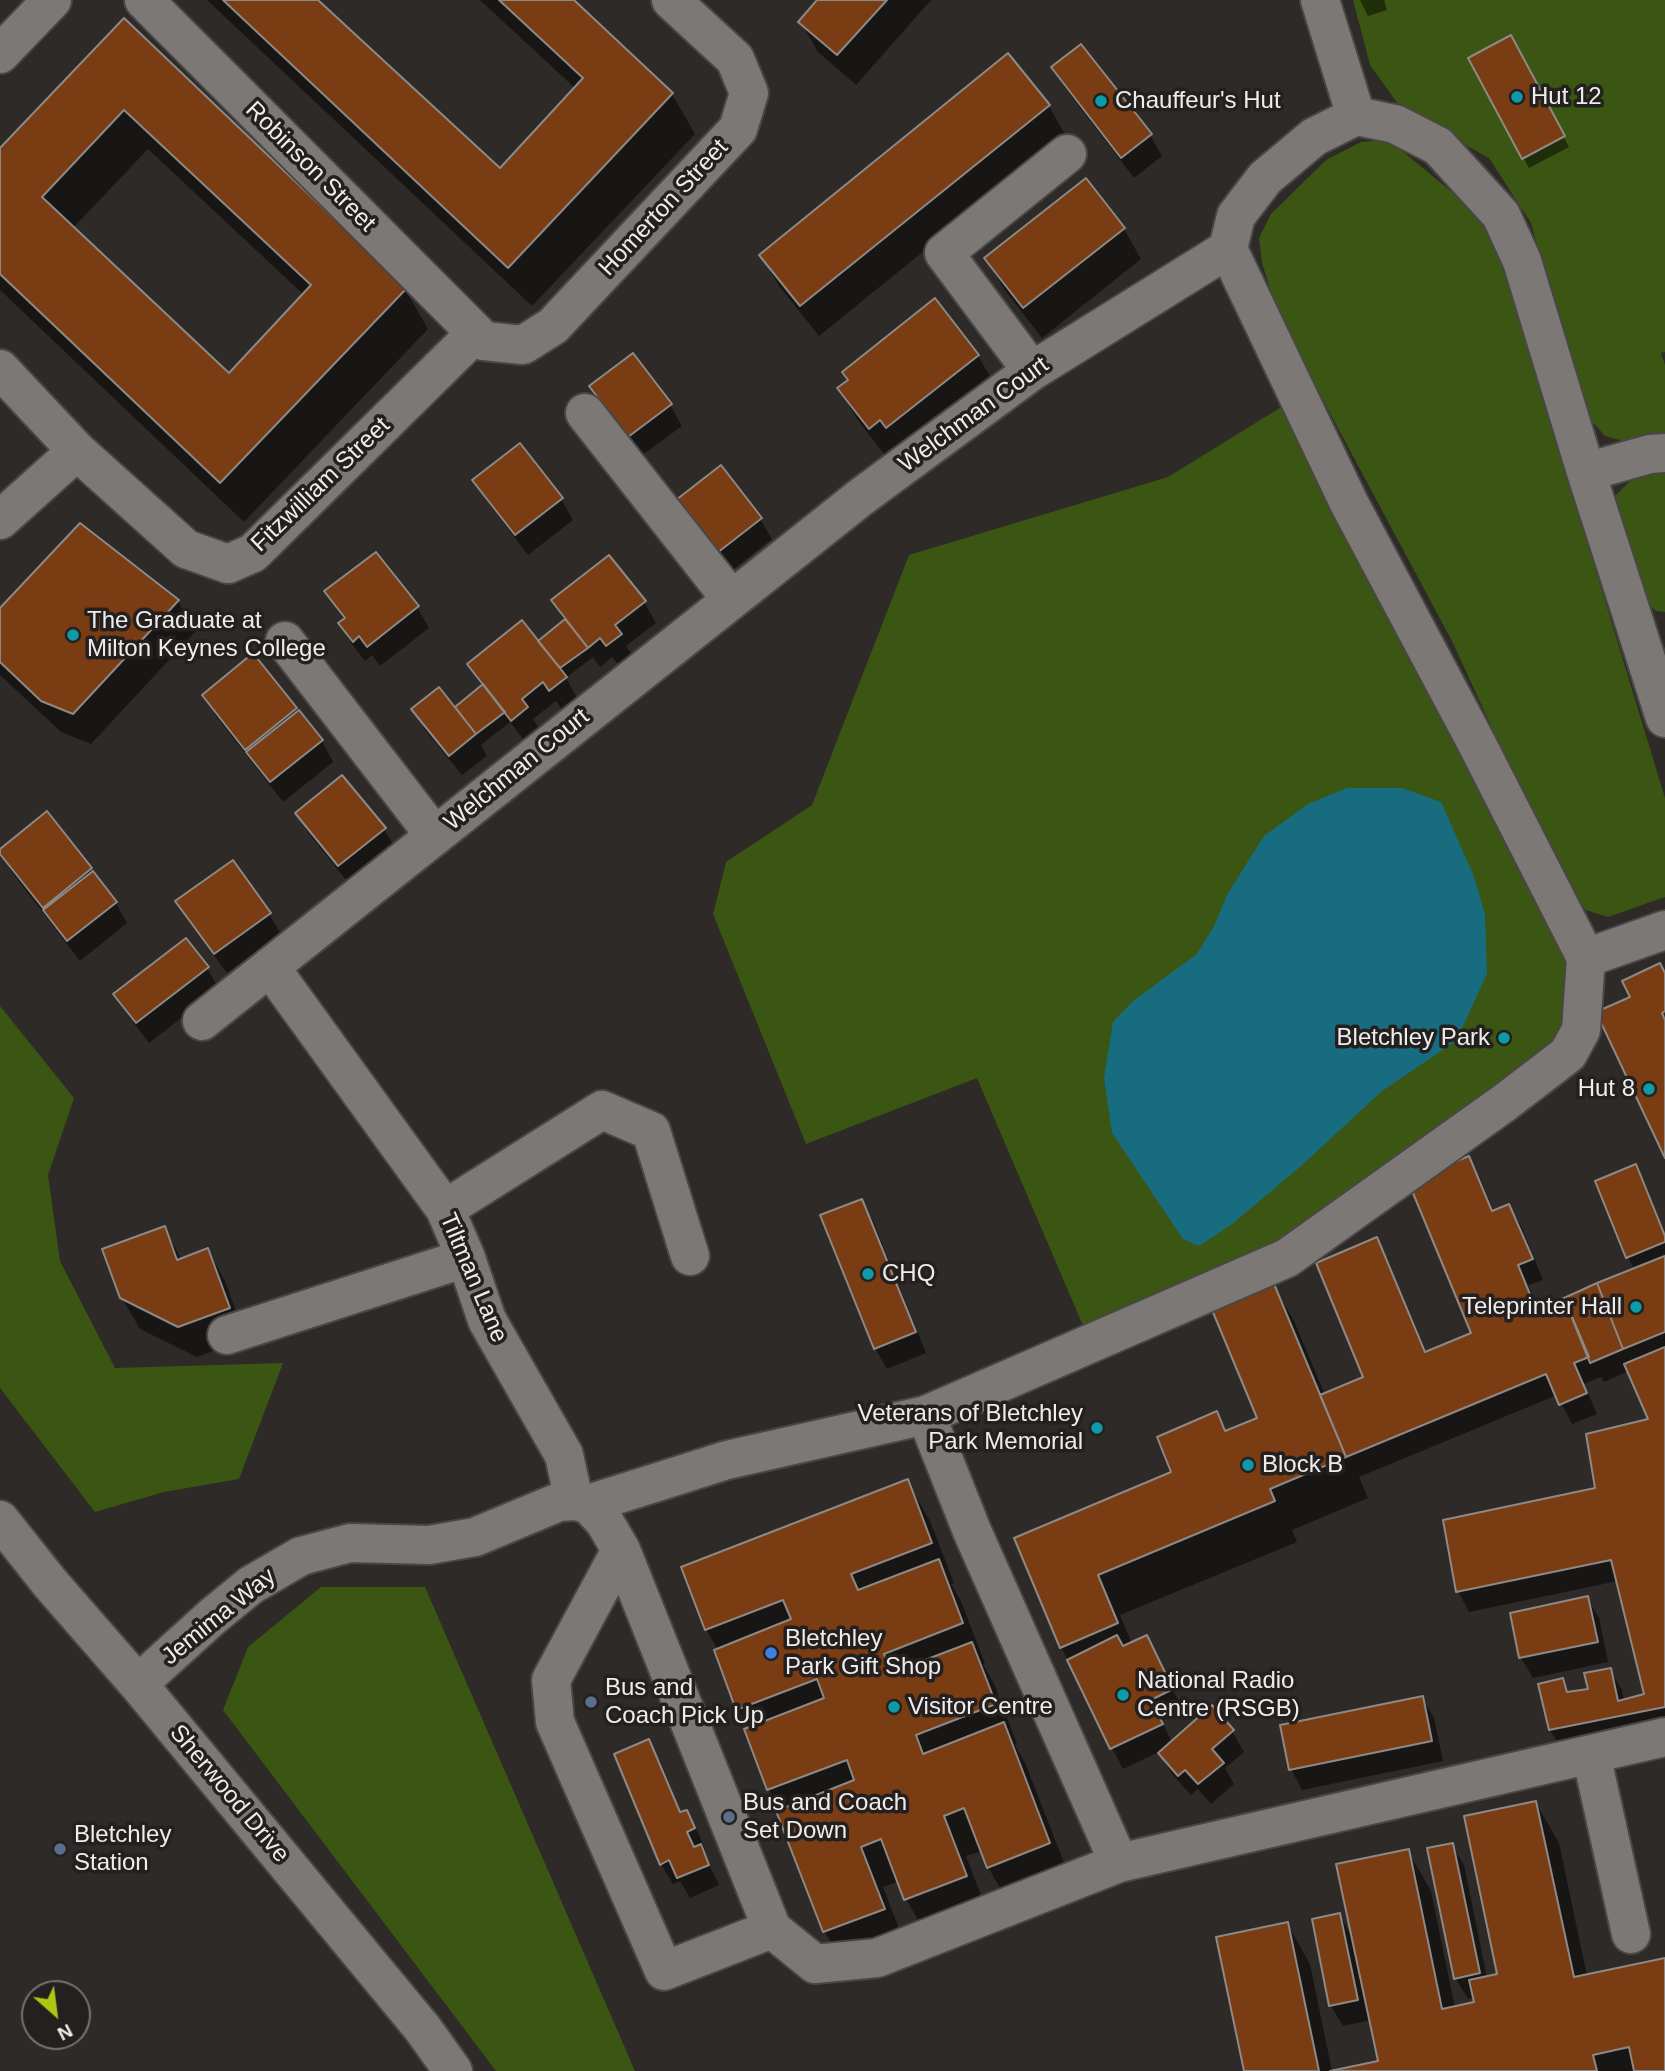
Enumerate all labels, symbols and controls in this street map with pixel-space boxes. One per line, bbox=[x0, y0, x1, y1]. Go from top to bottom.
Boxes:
place label: Hut 12 bbox=[1531, 83, 1602, 111]
place label: Chauffeur's Hut bbox=[1115, 87, 1281, 115]
marker: Hut 12 bbox=[1509, 89, 1525, 105]
marker: Chauffeur's Hut bbox=[1093, 93, 1109, 109]
street label: Robinson Street bbox=[239, 96, 381, 238]
street label: Homerton Street bbox=[593, 134, 735, 282]
street label: Welchman Court bbox=[893, 351, 1055, 479]
street label: Fitzwilliam Street bbox=[246, 412, 396, 558]
place label: The Graduate at Milton Keynes College bbox=[87, 607, 326, 663]
marker: The Graduate at Milton Keynes College bbox=[65, 627, 81, 643]
street label: Welchman Court bbox=[439, 703, 595, 837]
place label: Bletchley Park bbox=[1337, 1024, 1490, 1052]
marker: Bletchley Park bbox=[1496, 1030, 1512, 1046]
place label: Hut 8 bbox=[1578, 1075, 1635, 1103]
marker: Hut 8 bbox=[1641, 1081, 1657, 1097]
street label: Tiltman Lane bbox=[433, 1209, 513, 1347]
place label: CHQ bbox=[882, 1260, 935, 1288]
marker: CHQ bbox=[860, 1266, 876, 1282]
place label: Teleprinter Hall bbox=[1462, 1293, 1622, 1321]
marker: Teleprinter Hall bbox=[1628, 1299, 1644, 1315]
place label: Veterans of Bletchley Park Memorial bbox=[858, 1400, 1083, 1456]
marker: Veterans of Bletchley Park Memorial bbox=[1089, 1420, 1105, 1436]
place label: Block B bbox=[1262, 1451, 1343, 1479]
marker: Block B bbox=[1240, 1457, 1256, 1473]
street label: Jemima Way bbox=[156, 1562, 282, 1672]
place label: Bletchley Park Gift Shop bbox=[785, 1625, 941, 1681]
marker: Bletchley Park Gift Shop bbox=[763, 1645, 779, 1661]
place label: National Radio Centre (RSGB) bbox=[1137, 1667, 1300, 1723]
place label: Bus and Coach Pick Up bbox=[605, 1674, 764, 1730]
marker: National Radio Centre (RSGB) bbox=[1115, 1687, 1131, 1703]
place label: Visitor Centre bbox=[908, 1693, 1053, 1721]
marker: Bus and Coach Pick Up bbox=[583, 1694, 599, 1710]
marker: Visitor Centre bbox=[886, 1699, 902, 1715]
street label: Sherwood Drive bbox=[163, 1719, 295, 1869]
place label: Bus and Coach Set Down bbox=[743, 1789, 907, 1845]
marker: Bus and Coach Set Down bbox=[721, 1809, 737, 1825]
place label: Bletchley Station bbox=[74, 1821, 171, 1877]
marker: Bletchley Station bbox=[52, 1841, 68, 1857]
north arrow bbox=[21, 1980, 91, 2050]
text: N bbox=[54, 2020, 76, 2045]

